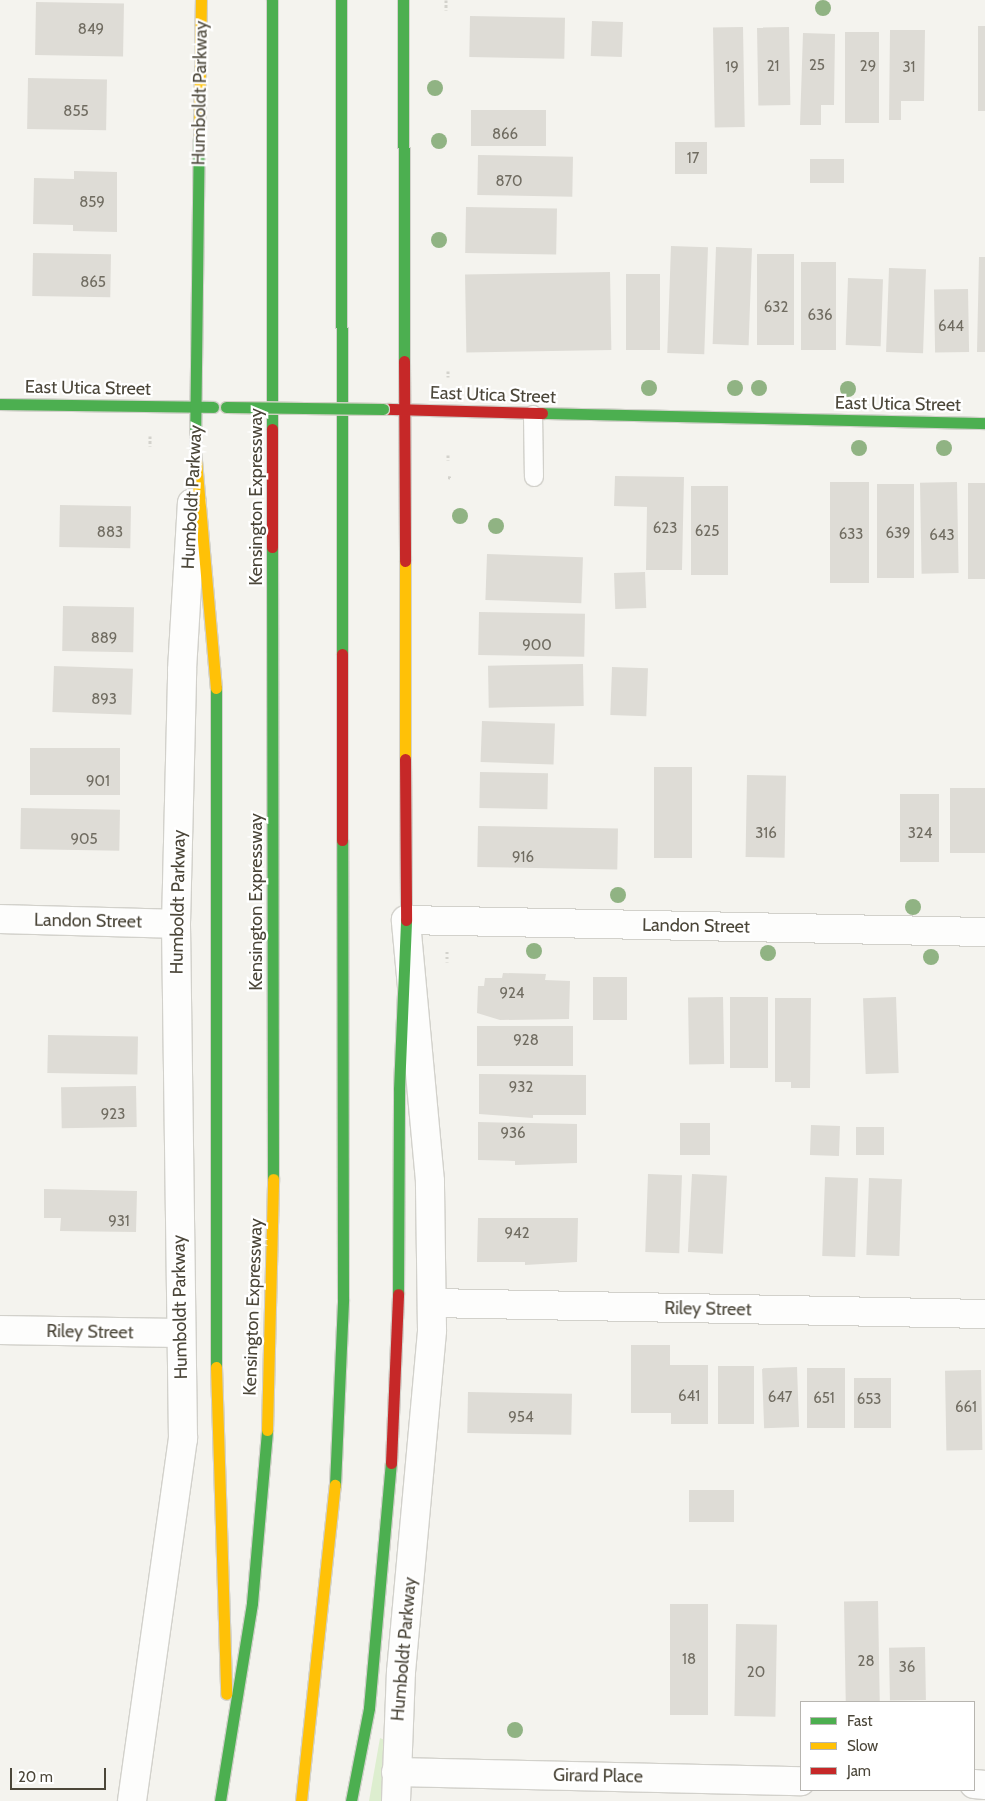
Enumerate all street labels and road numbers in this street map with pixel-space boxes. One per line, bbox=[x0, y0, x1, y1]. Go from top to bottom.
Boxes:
street label: Humboldt Parkway bbox=[188, 20, 212, 166]
street label: East Utica Street bbox=[25, 376, 151, 400]
street label: East Utica Street bbox=[430, 382, 556, 408]
street label: East Utica Street bbox=[835, 392, 961, 416]
street label: Kensington Expressway bbox=[245, 408, 267, 586]
street label: Humboldt Parkway bbox=[177, 424, 207, 570]
street label: Kensington Expressway bbox=[245, 813, 267, 991]
street label: Humboldt Parkway bbox=[166, 829, 190, 975]
street label: Landon Street bbox=[34, 909, 142, 933]
street label: Landon Street bbox=[642, 914, 750, 938]
street label: Kensington Expressway bbox=[239, 1218, 267, 1396]
street label: Humboldt Parkway bbox=[168, 1234, 192, 1380]
street label: Riley Street bbox=[664, 1297, 752, 1321]
street label: Riley Street bbox=[46, 1320, 134, 1344]
street label: Humboldt Parkway bbox=[387, 1576, 421, 1722]
street label: Girard Place bbox=[553, 1764, 643, 1788]

